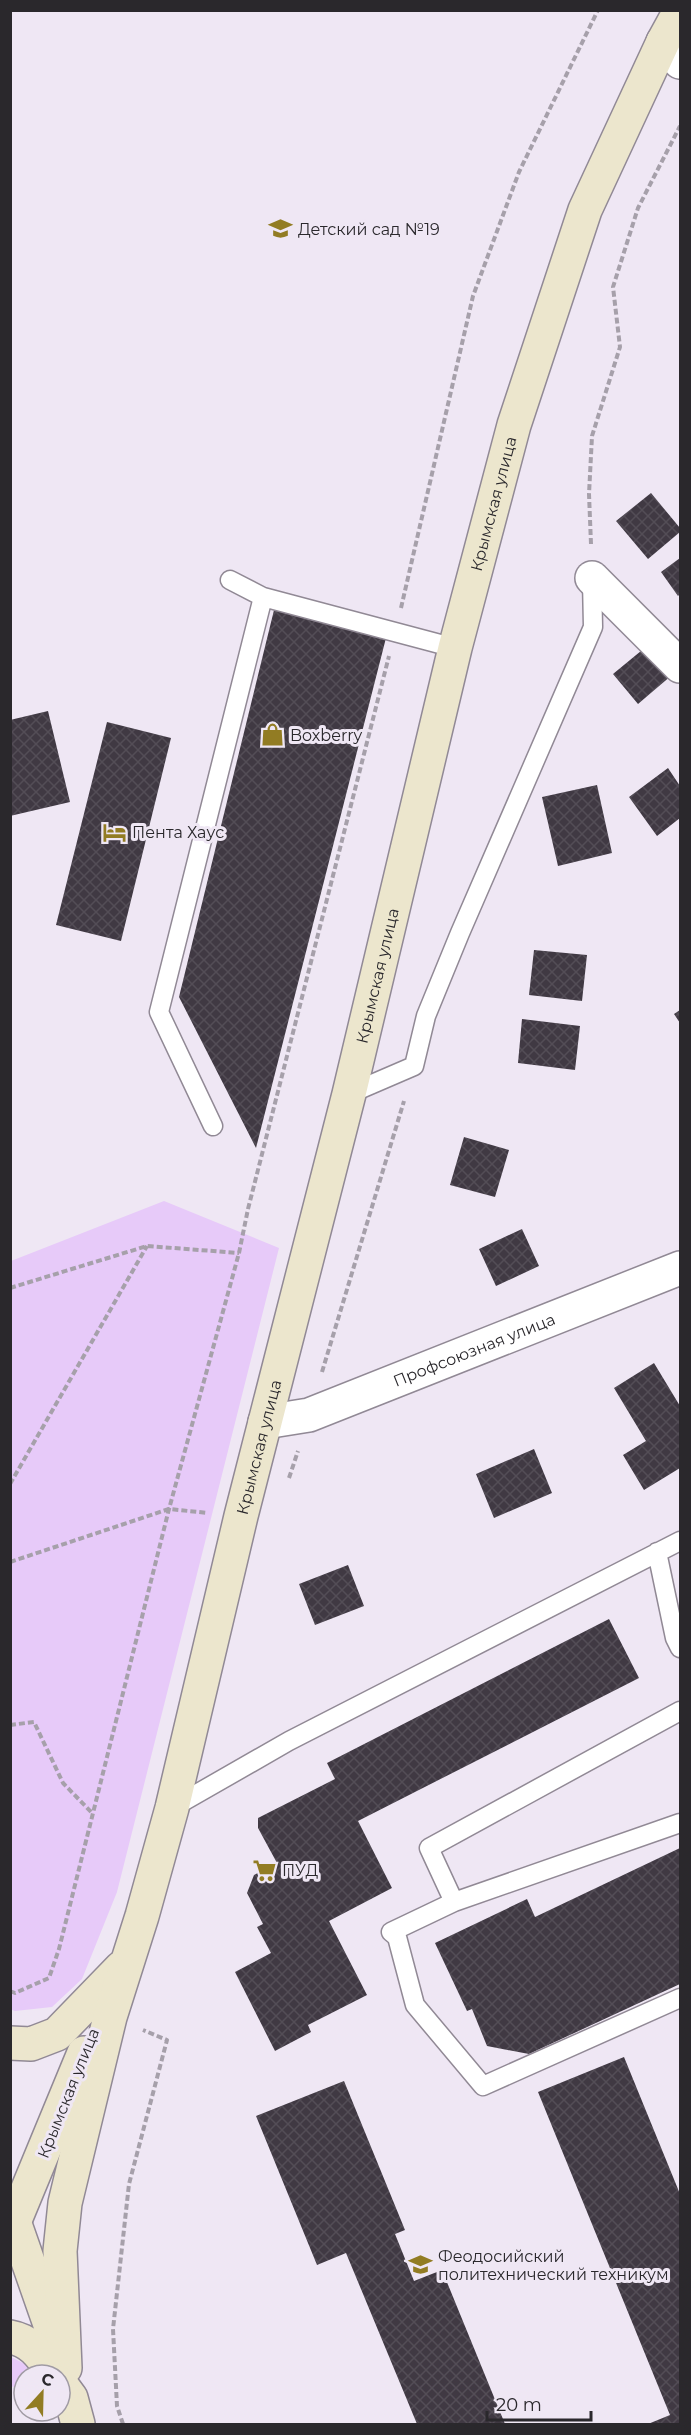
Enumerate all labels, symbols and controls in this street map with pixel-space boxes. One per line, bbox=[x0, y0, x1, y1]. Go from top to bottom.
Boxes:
school or university icon: Детский сад №19 bbox=[267, 216, 293, 242]
place label: Детский сад №19 bbox=[298, 220, 440, 239]
street label: Крымская улица bbox=[467, 434, 521, 573]
shop icon: Boxberry bbox=[259, 722, 285, 748]
place label: Boxberry bbox=[290, 726, 362, 745]
hotel icon: Пента Хаус bbox=[101, 819, 127, 845]
place label: Пента Хаус bbox=[132, 823, 224, 842]
street label: Крымская улица bbox=[352, 906, 403, 1045]
street label: Профсоюзная улица bbox=[391, 1310, 558, 1391]
street label: Крымская улица bbox=[233, 1378, 286, 1517]
supermarket icon: ПУД bbox=[251, 1857, 277, 1883]
place label: ПУД bbox=[282, 1861, 318, 1880]
street label: Крымская улица bbox=[34, 2025, 103, 2161]
place label: Феодосийский политехнический техникум bbox=[438, 2247, 669, 2284]
school or university icon: Феодосийский политехнический техникум bbox=[407, 2252, 433, 2278]
north arrow bbox=[12, 2363, 72, 2423]
text: С bbox=[38, 2369, 57, 2391]
scale bar bbox=[487, 2384, 590, 2422]
text: 20 m bbox=[496, 2394, 542, 2416]

